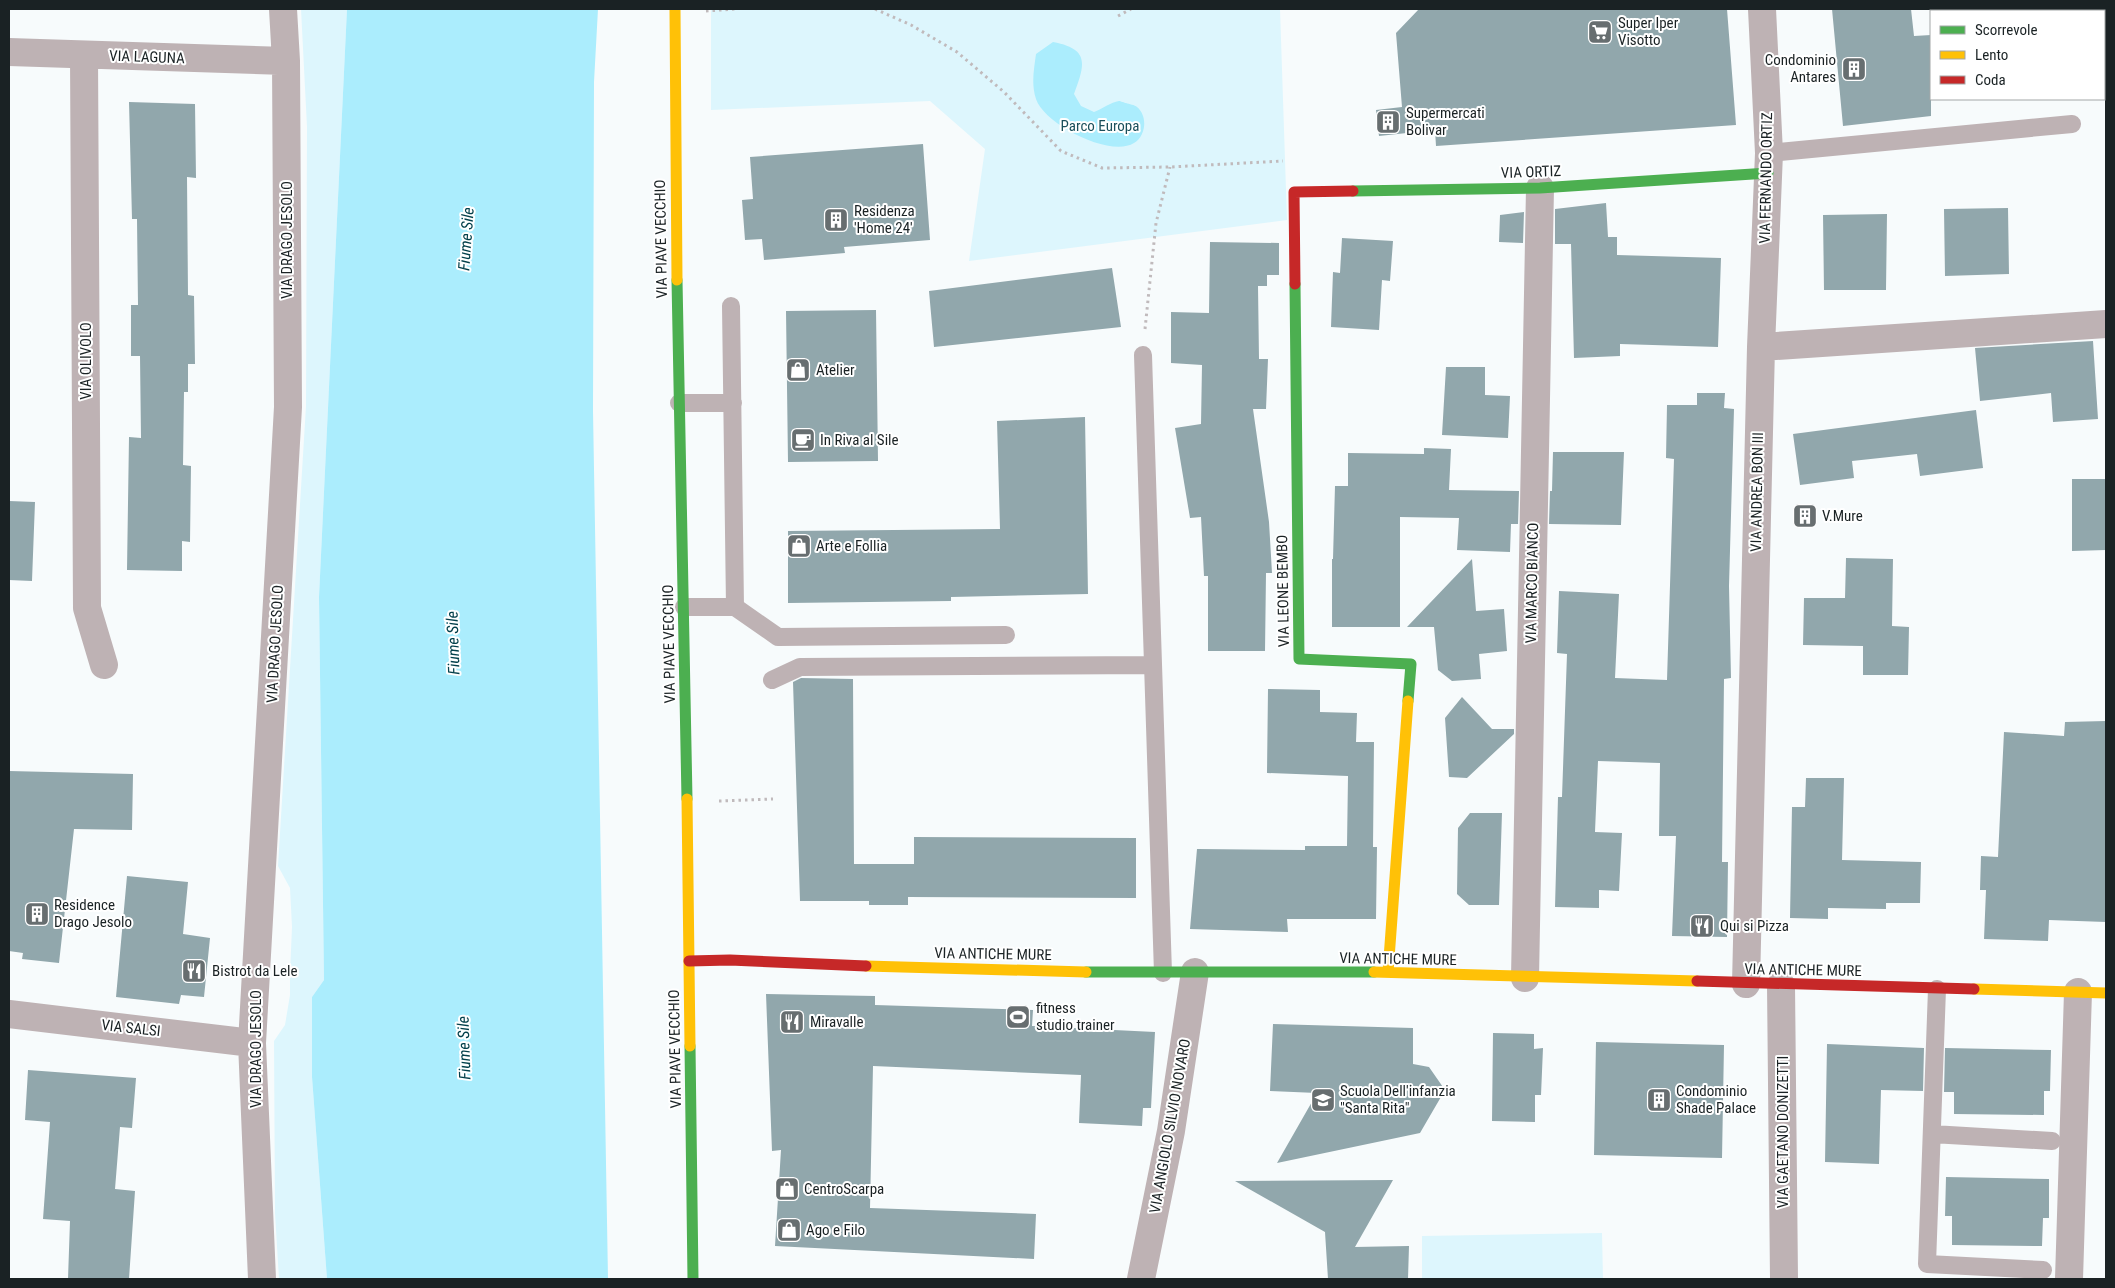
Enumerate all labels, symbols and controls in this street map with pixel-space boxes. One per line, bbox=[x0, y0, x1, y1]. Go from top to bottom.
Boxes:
legend bbox=[1930, 10, 2105, 100]
place label: Super Iper Visotto bbox=[1618, 14, 1679, 49]
supermarket icon: Super Iper Visotto bbox=[1587, 19, 1613, 45]
text: Scorrevole bbox=[1975, 21, 2037, 39]
text: Lento bbox=[1975, 46, 2008, 64]
street label: VIA LAGUNA bbox=[109, 47, 185, 67]
place label: Condominio Antares bbox=[1765, 51, 1836, 86]
building icon: Condominio Antares bbox=[1841, 56, 1867, 82]
text: Coda bbox=[1975, 71, 2006, 89]
place label: Supermercati Bolivar bbox=[1406, 104, 1485, 139]
building icon: Supermercati Bolivar bbox=[1375, 109, 1401, 135]
street label: VIA FERNANDO ORTIZ bbox=[1756, 112, 1776, 244]
park label: Parco Europa bbox=[1061, 117, 1139, 135]
street label: VIA ORTIZ bbox=[1501, 162, 1562, 182]
street label: VIA PIAVE VECCHIO bbox=[651, 179, 671, 299]
street label: VIA DRAGO JESOLO bbox=[278, 181, 296, 299]
place label: Residenza 'Home 24' bbox=[854, 202, 915, 237]
water label: Fiume Sile bbox=[454, 207, 478, 271]
building icon: Residenza 'Home 24' bbox=[823, 207, 849, 233]
street label: VIA OLIVOLO bbox=[77, 322, 95, 400]
shop icon: Atelier bbox=[785, 357, 811, 383]
place label: Atelier bbox=[816, 361, 855, 379]
cafe icon: In Riva al Sile bbox=[790, 427, 816, 453]
place label: In Riva al Sile bbox=[820, 431, 899, 449]
street label: VIA ANDREA BON III bbox=[1747, 432, 1767, 552]
building icon: V.Mure bbox=[1792, 503, 1818, 529]
place label: V.Mure bbox=[1822, 507, 1863, 525]
street label: VIA MARCO BIANCO bbox=[1522, 522, 1542, 644]
shop icon: Arte e Follia bbox=[786, 533, 812, 559]
street label: VIA LEONE BEMBO bbox=[1273, 535, 1293, 647]
place label: Arte e Follia bbox=[816, 537, 887, 555]
street label: VIA PIAVE VECCHIO bbox=[659, 584, 679, 704]
street label: VIA DRAGO JESOLO bbox=[263, 585, 287, 703]
water label: Fiume Sile bbox=[442, 611, 464, 675]
place label: Residence Drago Jesolo bbox=[54, 896, 132, 931]
building icon: Residence Drago Jesolo bbox=[24, 901, 50, 927]
restaurant icon: Qui si Pizza bbox=[1689, 913, 1715, 939]
place label: Qui si Pizza bbox=[1720, 917, 1789, 935]
street label: VIA ANTICHE MURE bbox=[934, 944, 1052, 964]
street label: VIA ANTICHE MURE bbox=[1339, 949, 1457, 969]
restaurant icon: Bistrot da Lele bbox=[181, 958, 207, 984]
street label: VIA ANTICHE MURE bbox=[1744, 960, 1862, 980]
place label: Bistrot da Lele bbox=[212, 962, 297, 980]
street label: VIA PIAVE VECCHIO bbox=[665, 989, 685, 1109]
street label: VIA DRAGO JESOLO bbox=[247, 990, 265, 1108]
place label: fitness studio trainer bbox=[1036, 999, 1115, 1034]
sports icon: fitness studio trainer bbox=[1005, 1004, 1031, 1030]
restaurant icon: Miravalle bbox=[779, 1009, 805, 1035]
place label: Miravalle bbox=[810, 1013, 864, 1031]
street label: VIA SALSI bbox=[100, 1016, 162, 1040]
water label: Fiume Sile bbox=[453, 1016, 475, 1080]
street label: VIA ANGIOLO SILVIO NOVARO bbox=[1146, 1037, 1194, 1215]
street label: VIA GAETANO DONIZETTI bbox=[1774, 1056, 1792, 1208]
place label: Scuola Dell'infanzia "Santa Rita" bbox=[1340, 1082, 1456, 1117]
place label: Condominio Shade Palace bbox=[1676, 1082, 1756, 1117]
school or university icon: Scuola Dell'infanzia "Santa Rita" bbox=[1310, 1087, 1336, 1113]
building icon: Condominio Shade Palace bbox=[1646, 1087, 1672, 1113]
shop icon: CentroScarpa bbox=[774, 1176, 800, 1202]
place label: CentroScarpa bbox=[804, 1180, 884, 1198]
shop icon: Ago e Filo bbox=[776, 1217, 802, 1243]
place label: Ago e Filo bbox=[806, 1221, 865, 1239]

